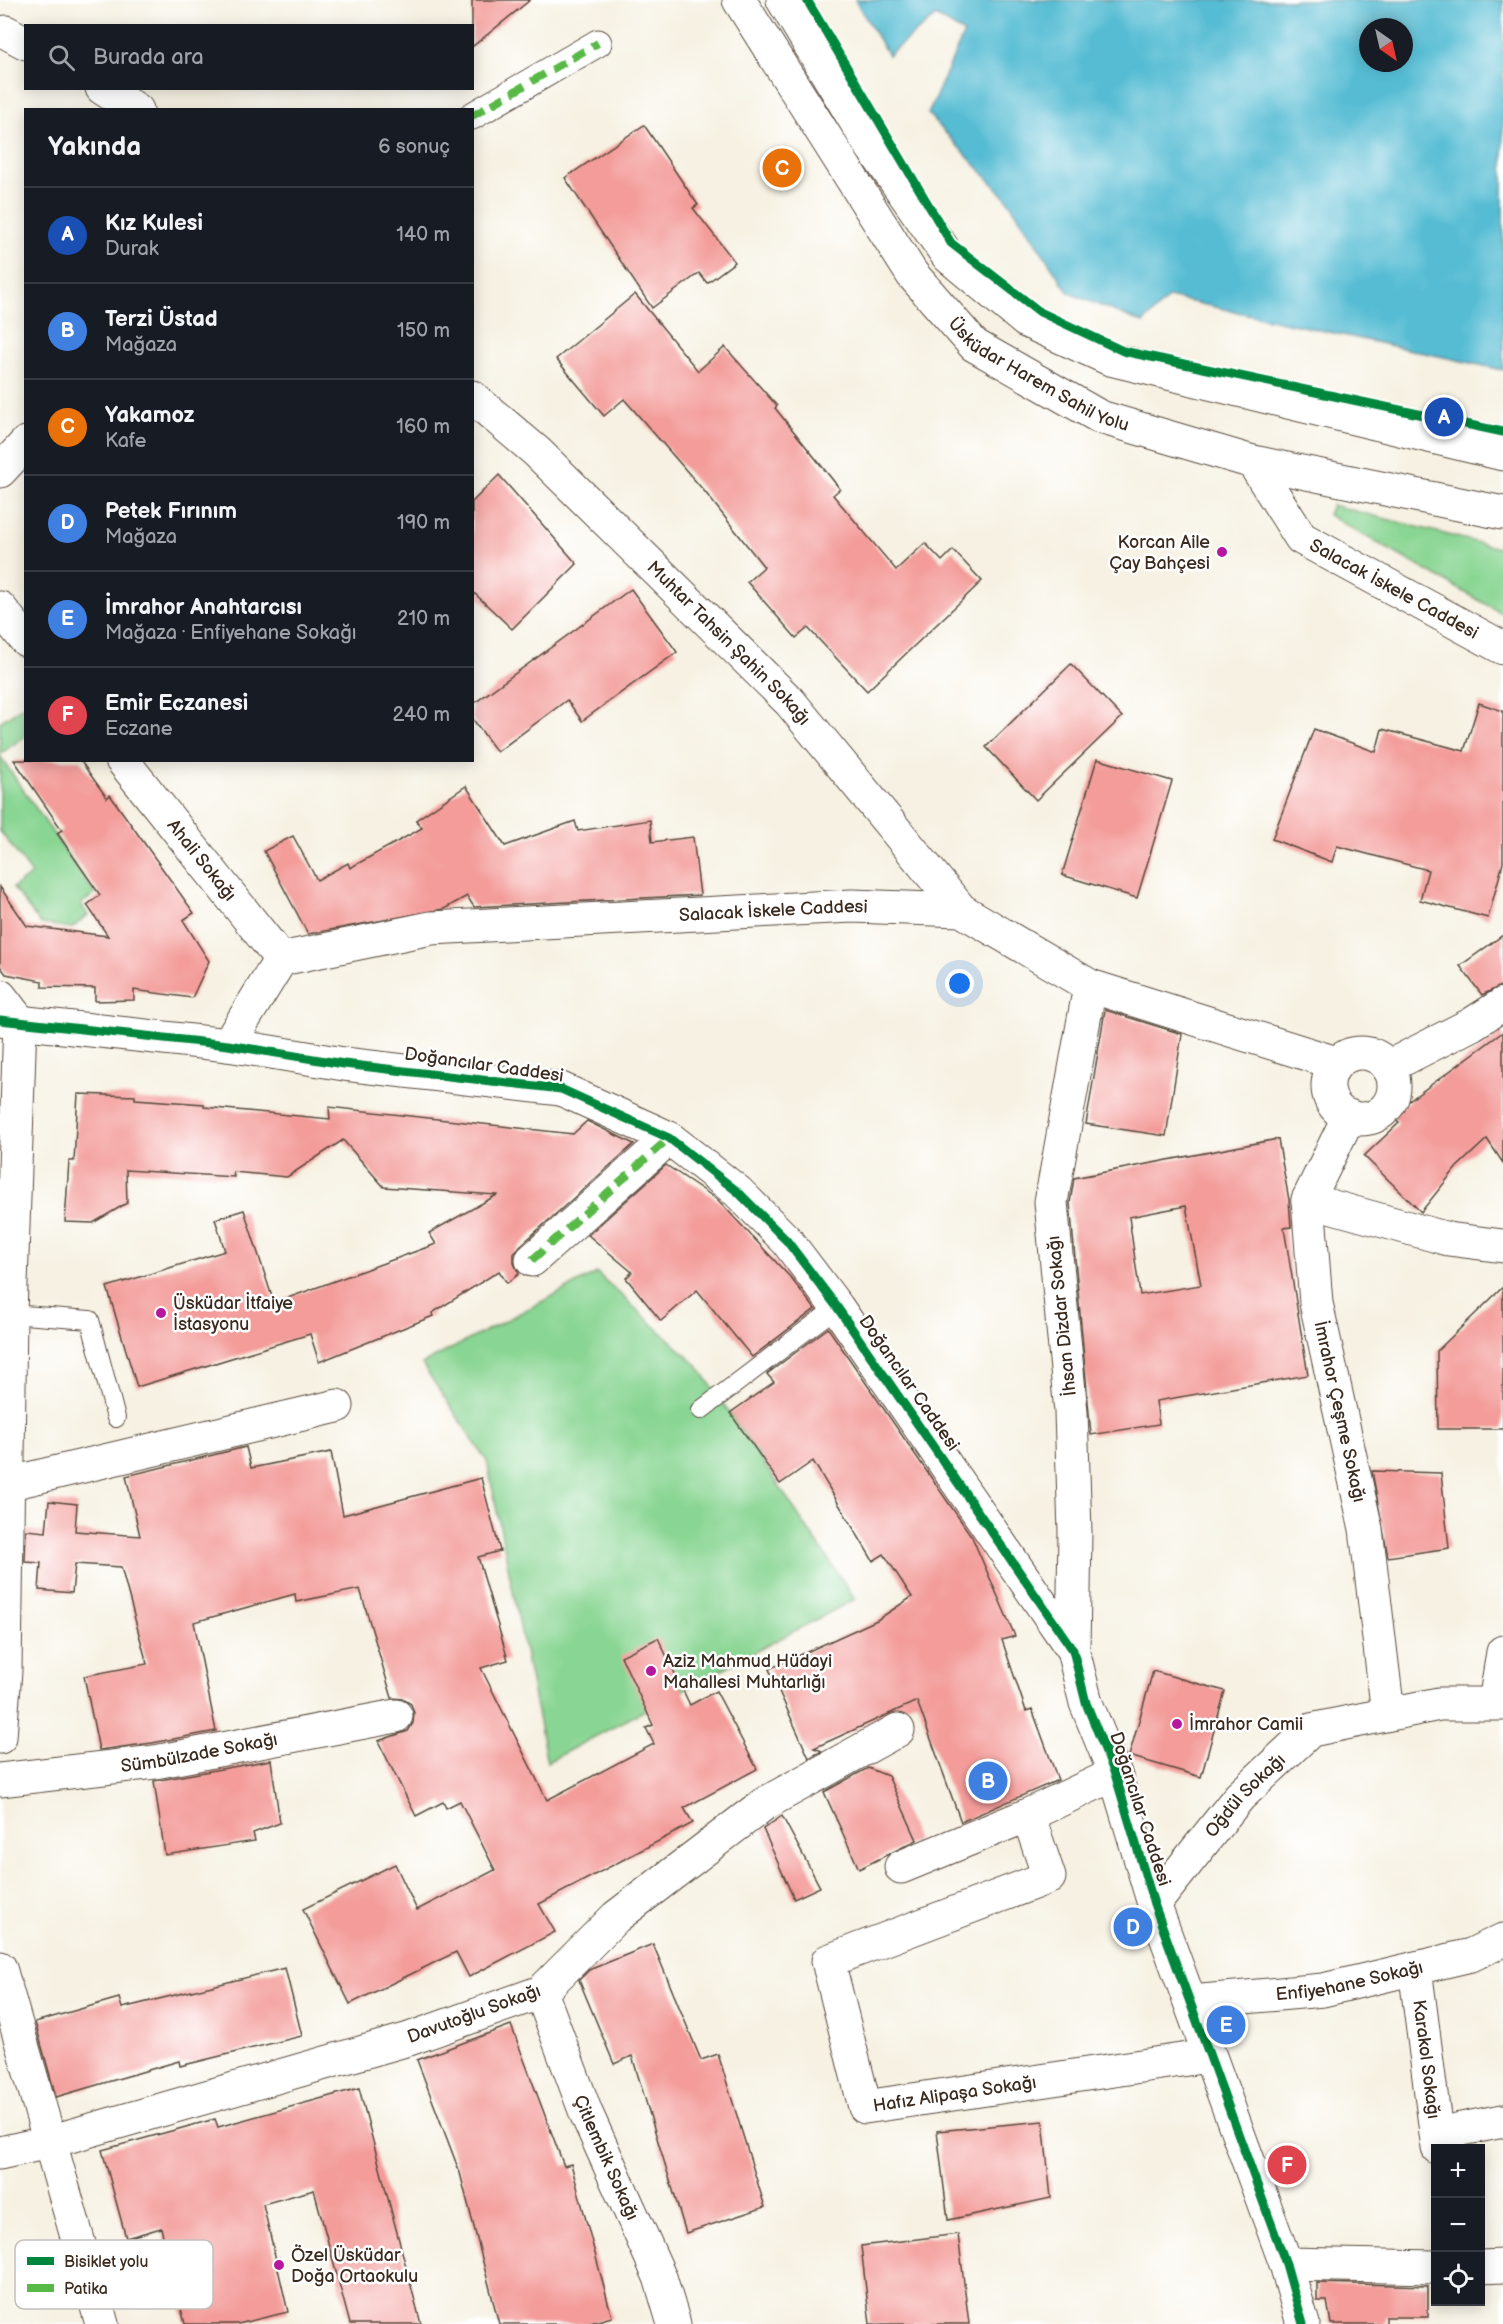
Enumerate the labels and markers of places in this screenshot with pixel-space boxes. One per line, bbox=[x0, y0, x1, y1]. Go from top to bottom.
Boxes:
pin: C bbox=[762, 146, 802, 190]
pin: A bbox=[1424, 394, 1464, 440]
place label: Korcan Aile Çay Bahçesi bbox=[1109, 532, 1210, 574]
marker: Korcan Aile Çay Bahçesi bbox=[1215, 545, 1229, 559]
place label: Üsküdar İtfaiye İstasyonu bbox=[173, 1292, 293, 1335]
marker: Üsküdar İtfaiye İstasyonu bbox=[154, 1306, 168, 1320]
place label: Aziz Mahmud Hüdayi Mahallesi Muhtarlığı bbox=[663, 1651, 832, 1693]
marker: Aziz Mahmud Hüdayi Mahallesi Muhtarlığı bbox=[644, 1664, 658, 1678]
place label: İmrahor Camii bbox=[1189, 1713, 1303, 1735]
marker: İmrahor Camii bbox=[1170, 1717, 1184, 1731]
pin: B bbox=[968, 1758, 1008, 1804]
pin: D bbox=[1114, 1904, 1152, 1950]
pin: E bbox=[1206, 2002, 1246, 2048]
pin: F bbox=[1268, 2142, 1306, 2188]
place label: Özel Üsküdar Doğa Ortaokulu bbox=[291, 2244, 418, 2287]
marker: Özel Üsküdar Doğa Ortaokulu bbox=[272, 2258, 286, 2272]

